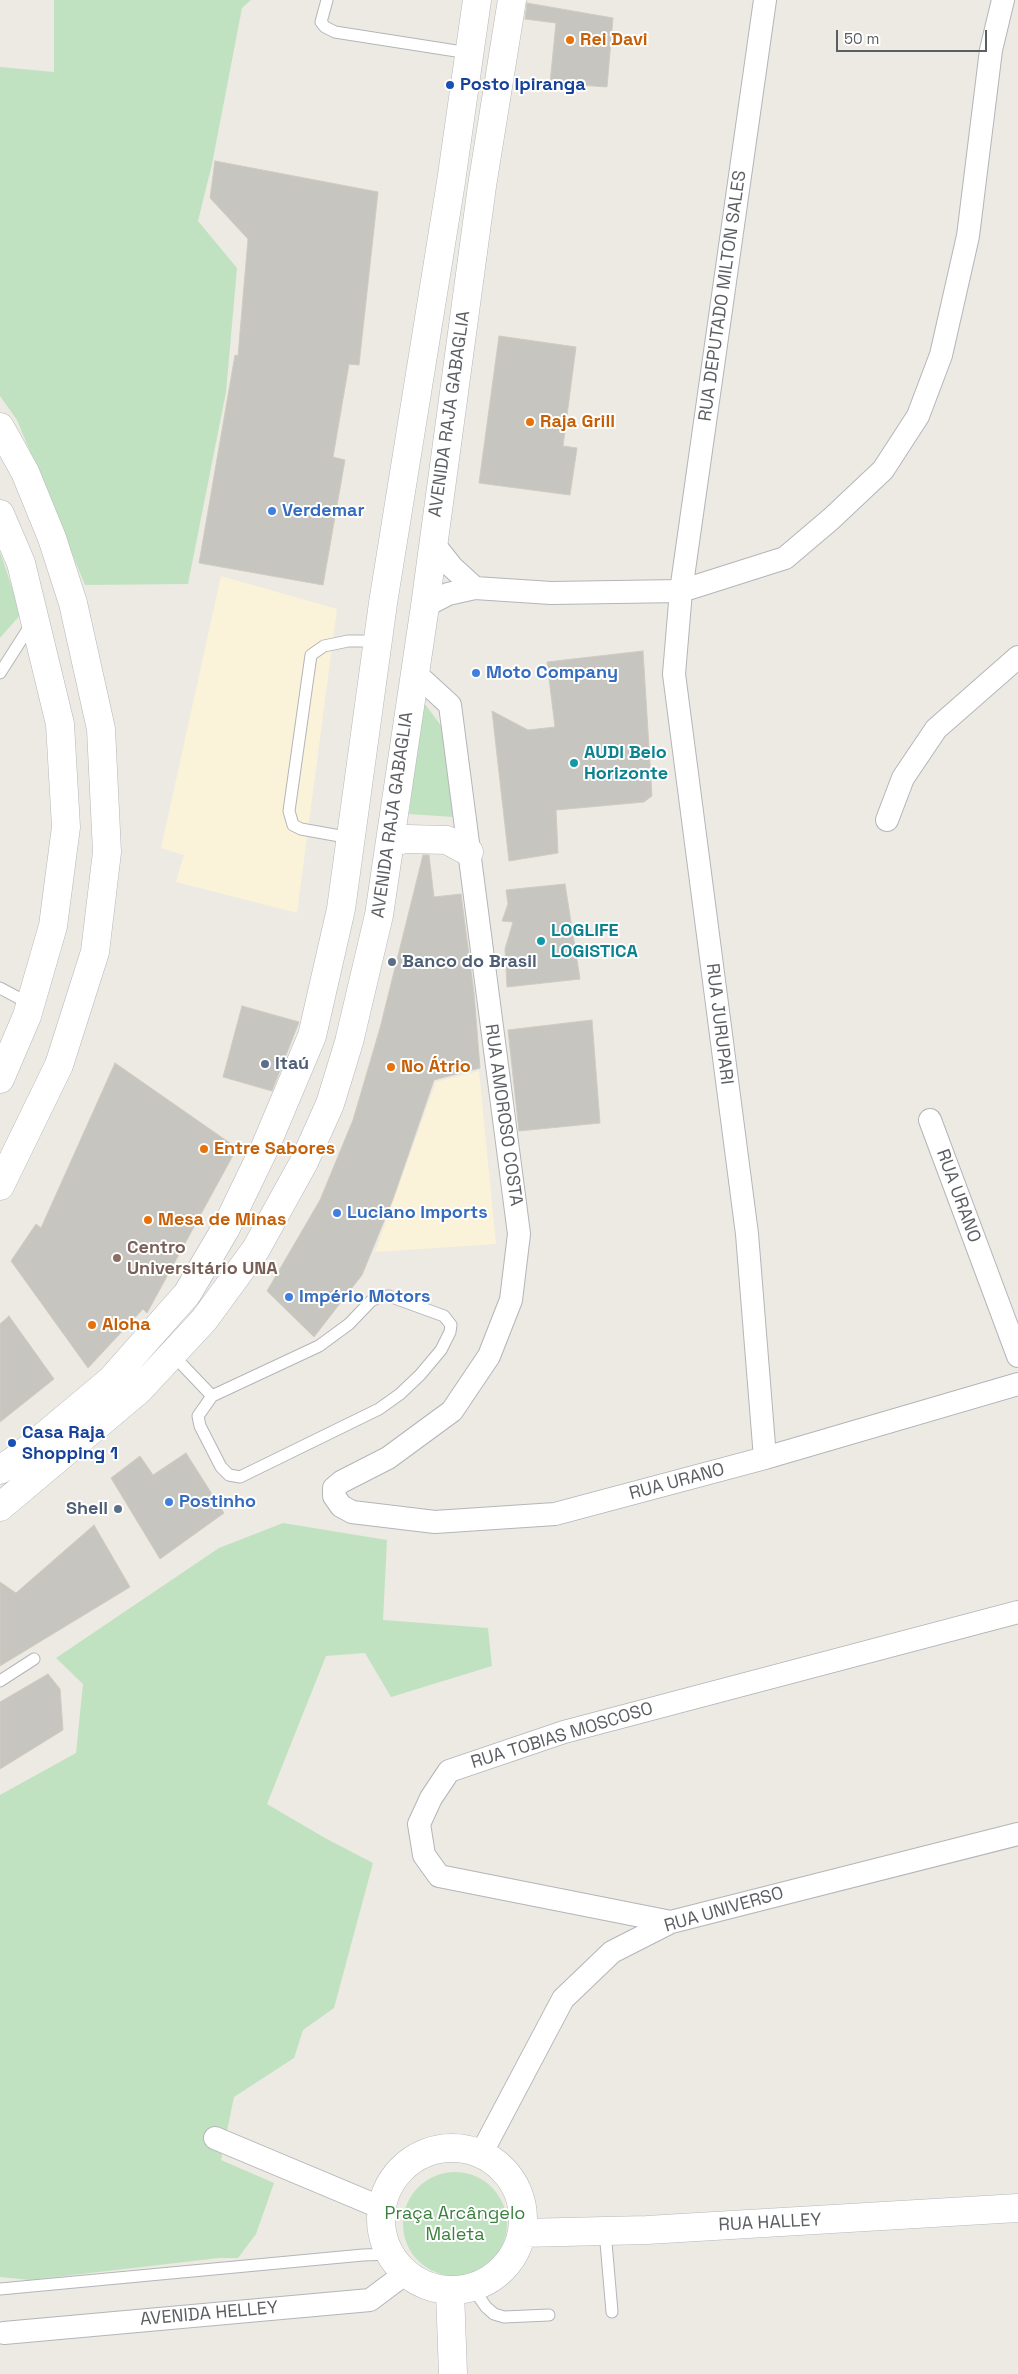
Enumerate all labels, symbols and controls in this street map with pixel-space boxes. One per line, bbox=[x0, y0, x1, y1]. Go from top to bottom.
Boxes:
scale bar bbox=[838, 20, 989, 52]
place label: Rei Davi bbox=[580, 29, 648, 51]
text: 50 m bbox=[844, 29, 879, 48]
marker: Rei Davi bbox=[564, 34, 576, 46]
place label: Posto Ipiranga bbox=[460, 74, 586, 96]
marker: Posto Ipiranga bbox=[444, 79, 456, 91]
street label: RUA DEPUTADO MILTON SALES bbox=[695, 169, 751, 423]
street label: AVENIDA RAJA GABAGLIA bbox=[425, 309, 475, 519]
place label: Raja Grill bbox=[540, 411, 615, 433]
marker: Raja Grill bbox=[524, 416, 536, 428]
place label: Verdemar bbox=[282, 500, 365, 522]
marker: Verdemar bbox=[266, 505, 278, 517]
place label: Moto Company bbox=[486, 662, 618, 684]
marker: Moto Company bbox=[470, 667, 482, 679]
street label: AVENIDA RAJA GABAGLIA bbox=[368, 710, 418, 920]
place label: AUDI Belo Horizonte bbox=[584, 742, 668, 784]
marker: AUDI Belo Horizonte bbox=[568, 757, 580, 769]
place label: LOGLIFE LOGISTICA bbox=[551, 920, 638, 962]
marker: LOGLIFE LOGISTICA bbox=[535, 935, 547, 947]
place label: Banco do Brasil bbox=[402, 951, 537, 973]
marker: Banco do Brasil bbox=[386, 956, 398, 968]
street label: RUA JURUPARI bbox=[701, 962, 737, 1086]
street label: RUA AMOROSO COSTA bbox=[480, 1022, 526, 1208]
place label: Itaú bbox=[275, 1053, 309, 1075]
place label: No Átrio bbox=[401, 1056, 471, 1078]
marker: Itaú bbox=[259, 1058, 271, 1070]
marker: No Átrio bbox=[385, 1061, 397, 1073]
place label: Entre Sabores bbox=[214, 1138, 335, 1160]
marker: Entre Sabores bbox=[198, 1143, 210, 1155]
street label: RUA URANO bbox=[931, 1146, 985, 1246]
place label: Luciano Imports bbox=[347, 1202, 488, 1224]
marker: Luciano Imports bbox=[331, 1207, 343, 1219]
place label: Mesa de Minas bbox=[158, 1209, 287, 1231]
marker: Mesa de Minas bbox=[142, 1214, 154, 1226]
place label: Centro Universitário UNA bbox=[127, 1237, 278, 1280]
marker: Centro Universitário UNA bbox=[111, 1252, 123, 1264]
place label: Império Motors bbox=[299, 1286, 430, 1308]
marker: Império Motors bbox=[283, 1291, 295, 1303]
place label: Aloha bbox=[102, 1314, 151, 1336]
marker: Aloha bbox=[86, 1319, 98, 1331]
place label: Casa Raja Shopping 1 bbox=[22, 1422, 118, 1465]
marker: Casa Raja Shopping 1 bbox=[6, 1437, 18, 1449]
street label: RUA URANO bbox=[627, 1459, 727, 1505]
place label: Postinho bbox=[179, 1491, 256, 1513]
marker: Postinho bbox=[163, 1496, 175, 1508]
place label: Shell bbox=[66, 1498, 108, 1520]
marker: Shell bbox=[112, 1503, 124, 1515]
street label: RUA TOBIAS MOSCOSO bbox=[468, 1698, 656, 1774]
street label: RUA UNIVERSO bbox=[662, 1883, 786, 1937]
park label: Praça Arcângelo Maleta bbox=[385, 2203, 525, 2246]
street label: RUA HALLEY bbox=[718, 2210, 822, 2236]
street label: AVENIDA HELLEY bbox=[139, 2297, 279, 2331]

